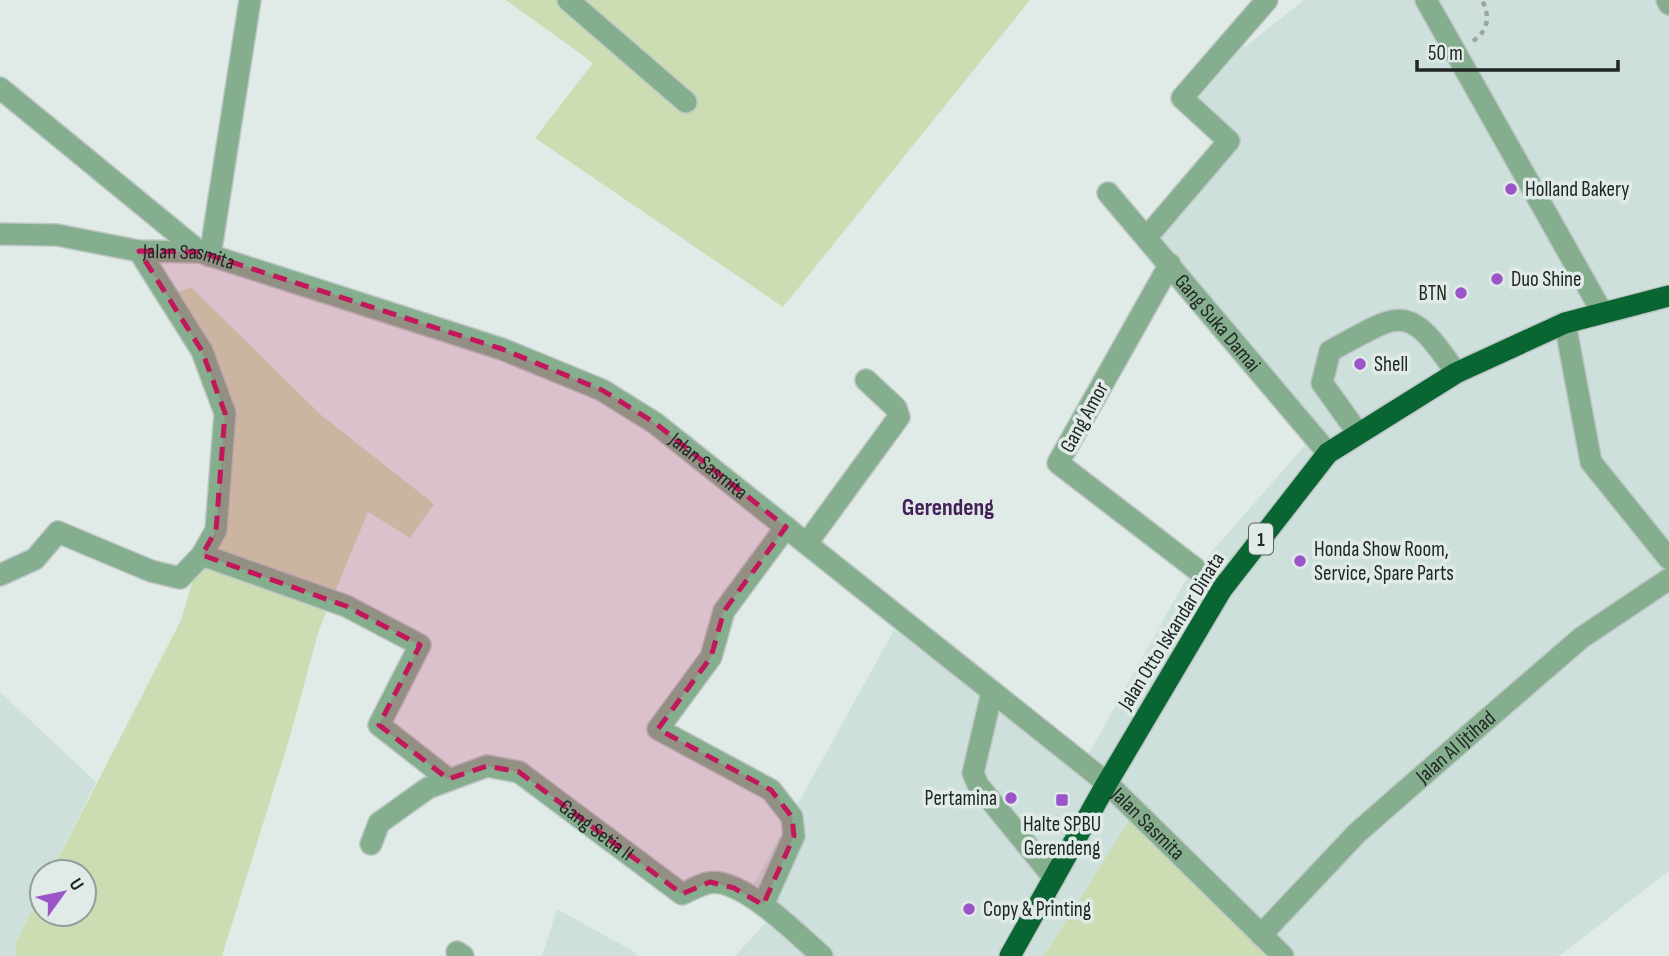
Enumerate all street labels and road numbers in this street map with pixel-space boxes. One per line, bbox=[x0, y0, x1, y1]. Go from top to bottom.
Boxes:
street label: Jalan Sasmita bbox=[142, 239, 238, 275]
street label: Gang Suka Damai bbox=[1169, 269, 1266, 377]
street label: Gang Amor bbox=[1055, 378, 1114, 457]
street label: Jalan Sasmita bbox=[663, 427, 753, 505]
road number: 1 bbox=[1249, 524, 1273, 554]
street label: Jalan Otto Iskandar Dinata bbox=[1112, 548, 1230, 715]
street label: Jalan Al Ijtihad bbox=[1410, 706, 1501, 789]
street label: Jalan Sasmita bbox=[1105, 782, 1190, 866]
street label: Gang Setia II bbox=[554, 794, 638, 866]

